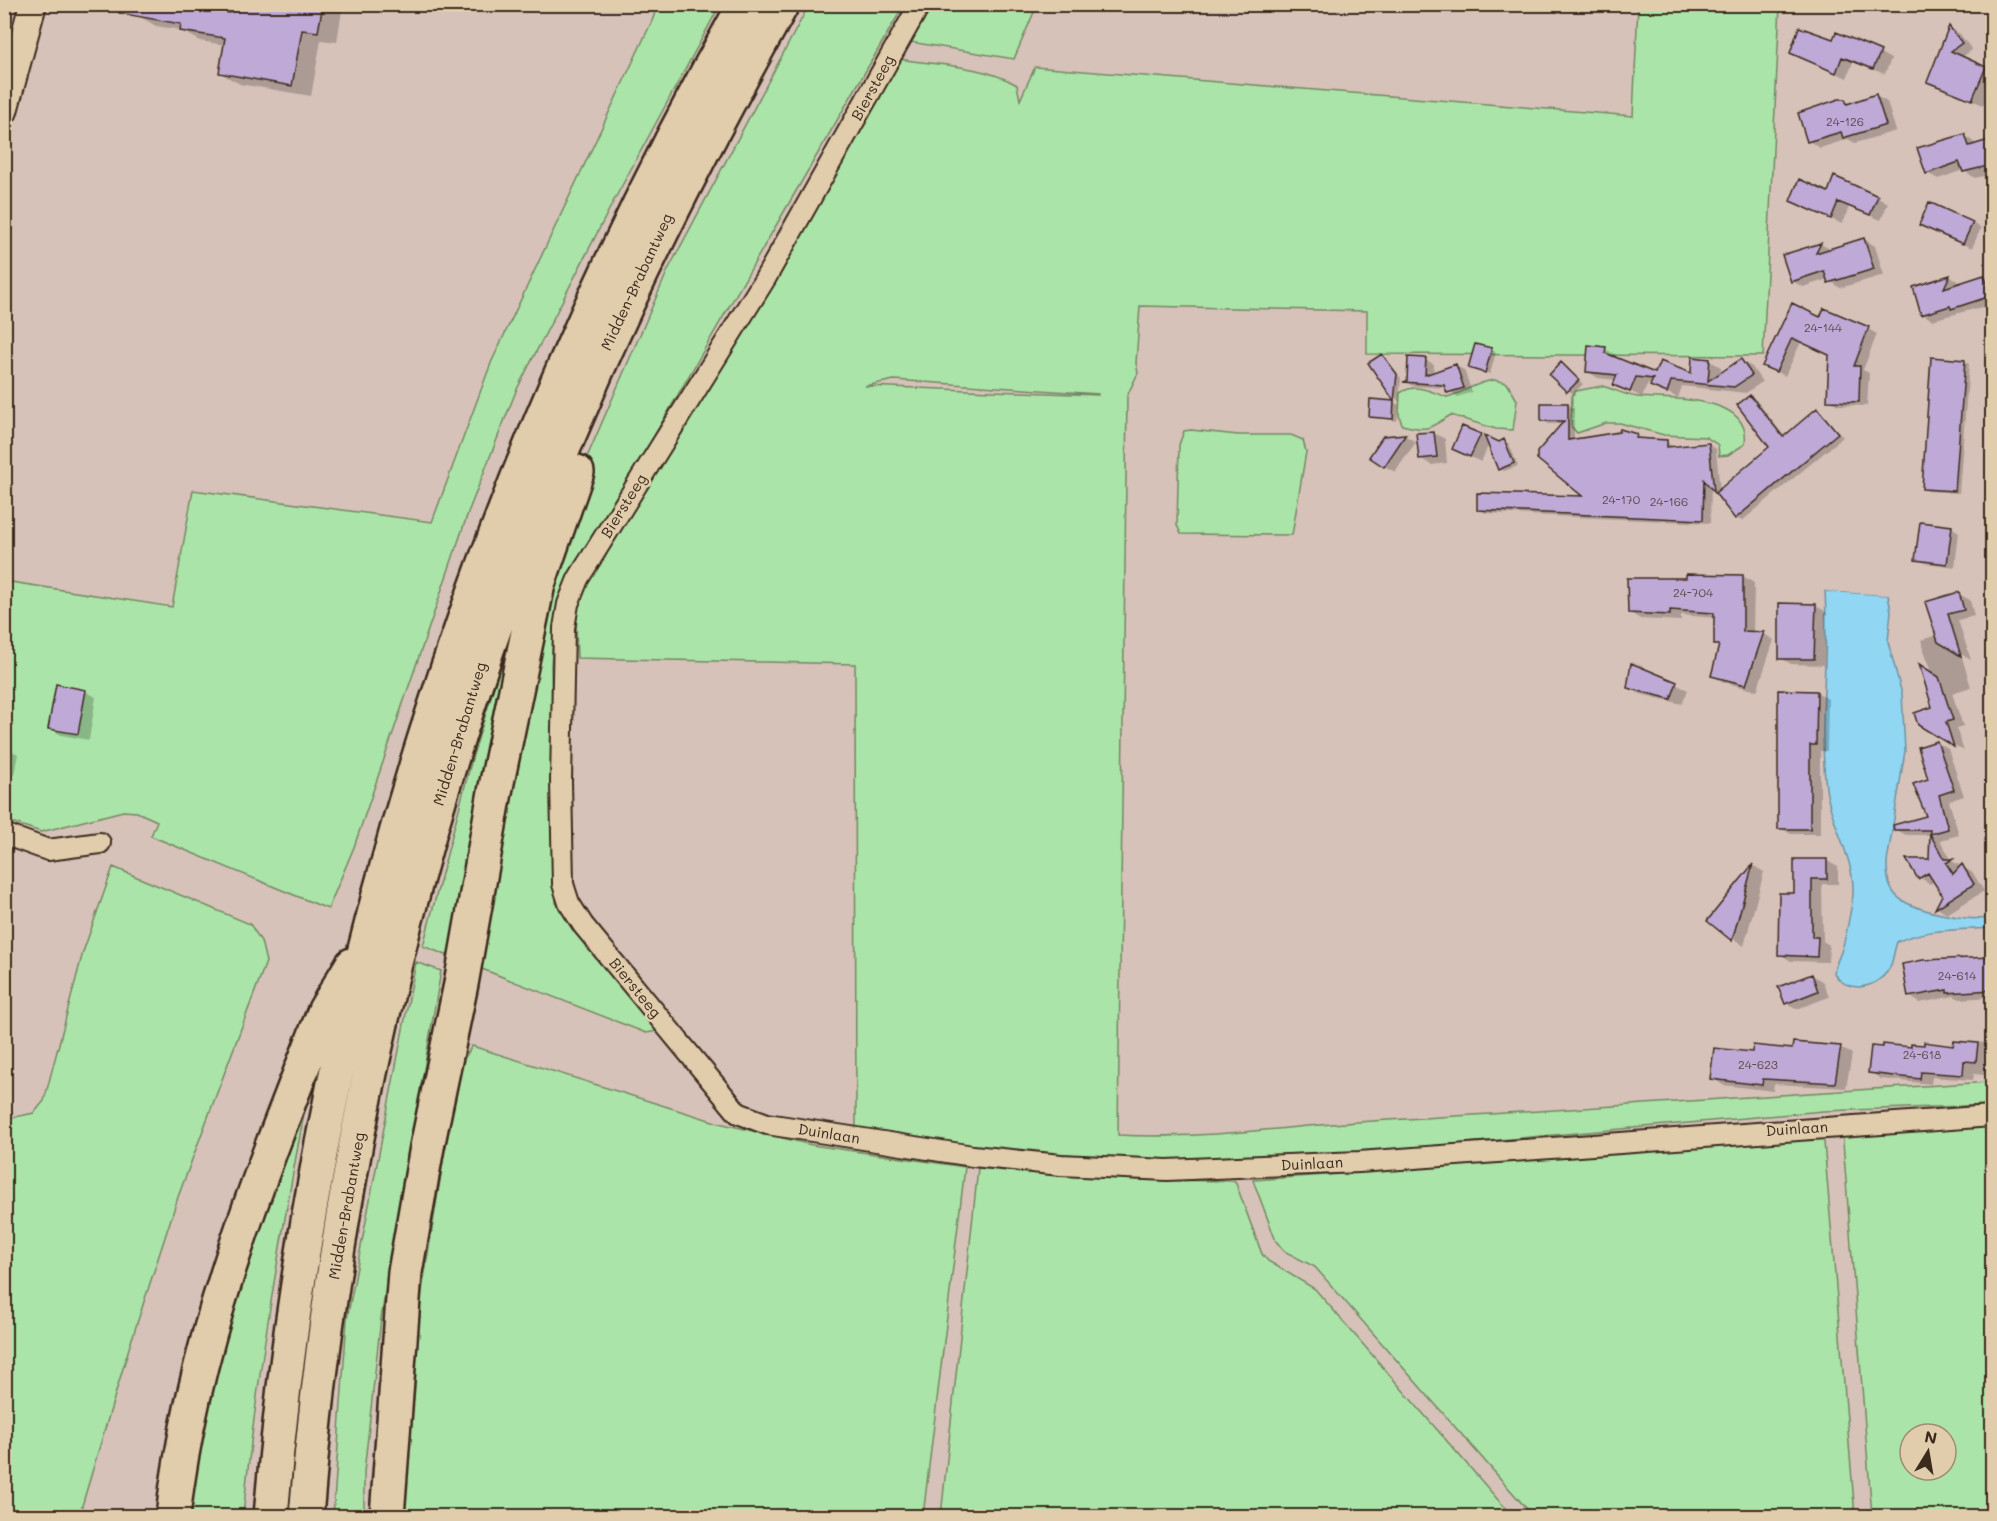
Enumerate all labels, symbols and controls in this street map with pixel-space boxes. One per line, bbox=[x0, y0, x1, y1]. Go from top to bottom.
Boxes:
street label: Biersteeg bbox=[846, 51, 898, 124]
house number: 24-126 bbox=[1826, 113, 1864, 129]
street label: Midden-Brabantweg bbox=[596, 210, 677, 353]
house number: 24-144 bbox=[1804, 319, 1842, 335]
street label: Biersteeg bbox=[596, 469, 651, 541]
house number: 24-170 bbox=[1602, 491, 1641, 507]
house number: 24-166 bbox=[1650, 493, 1688, 509]
house number: 24-704 bbox=[1673, 584, 1713, 600]
street label: Midden-Brabantweg bbox=[428, 659, 490, 808]
street label: Biersteeg bbox=[605, 953, 666, 1022]
house number: 24-614 bbox=[1938, 967, 1976, 983]
house number: 24-618 bbox=[1903, 1046, 1941, 1062]
house number: 24-623 bbox=[1738, 1056, 1778, 1072]
street label: Duinlaan bbox=[1765, 1116, 1829, 1140]
street label: Duinlaan bbox=[797, 1118, 861, 1148]
street label: Midden-Brabantweg bbox=[323, 1130, 369, 1281]
street label: Duinlaan bbox=[1280, 1151, 1344, 1175]
north arrow bbox=[1898, 1422, 1958, 1482]
text: N bbox=[1923, 1425, 1939, 1448]

